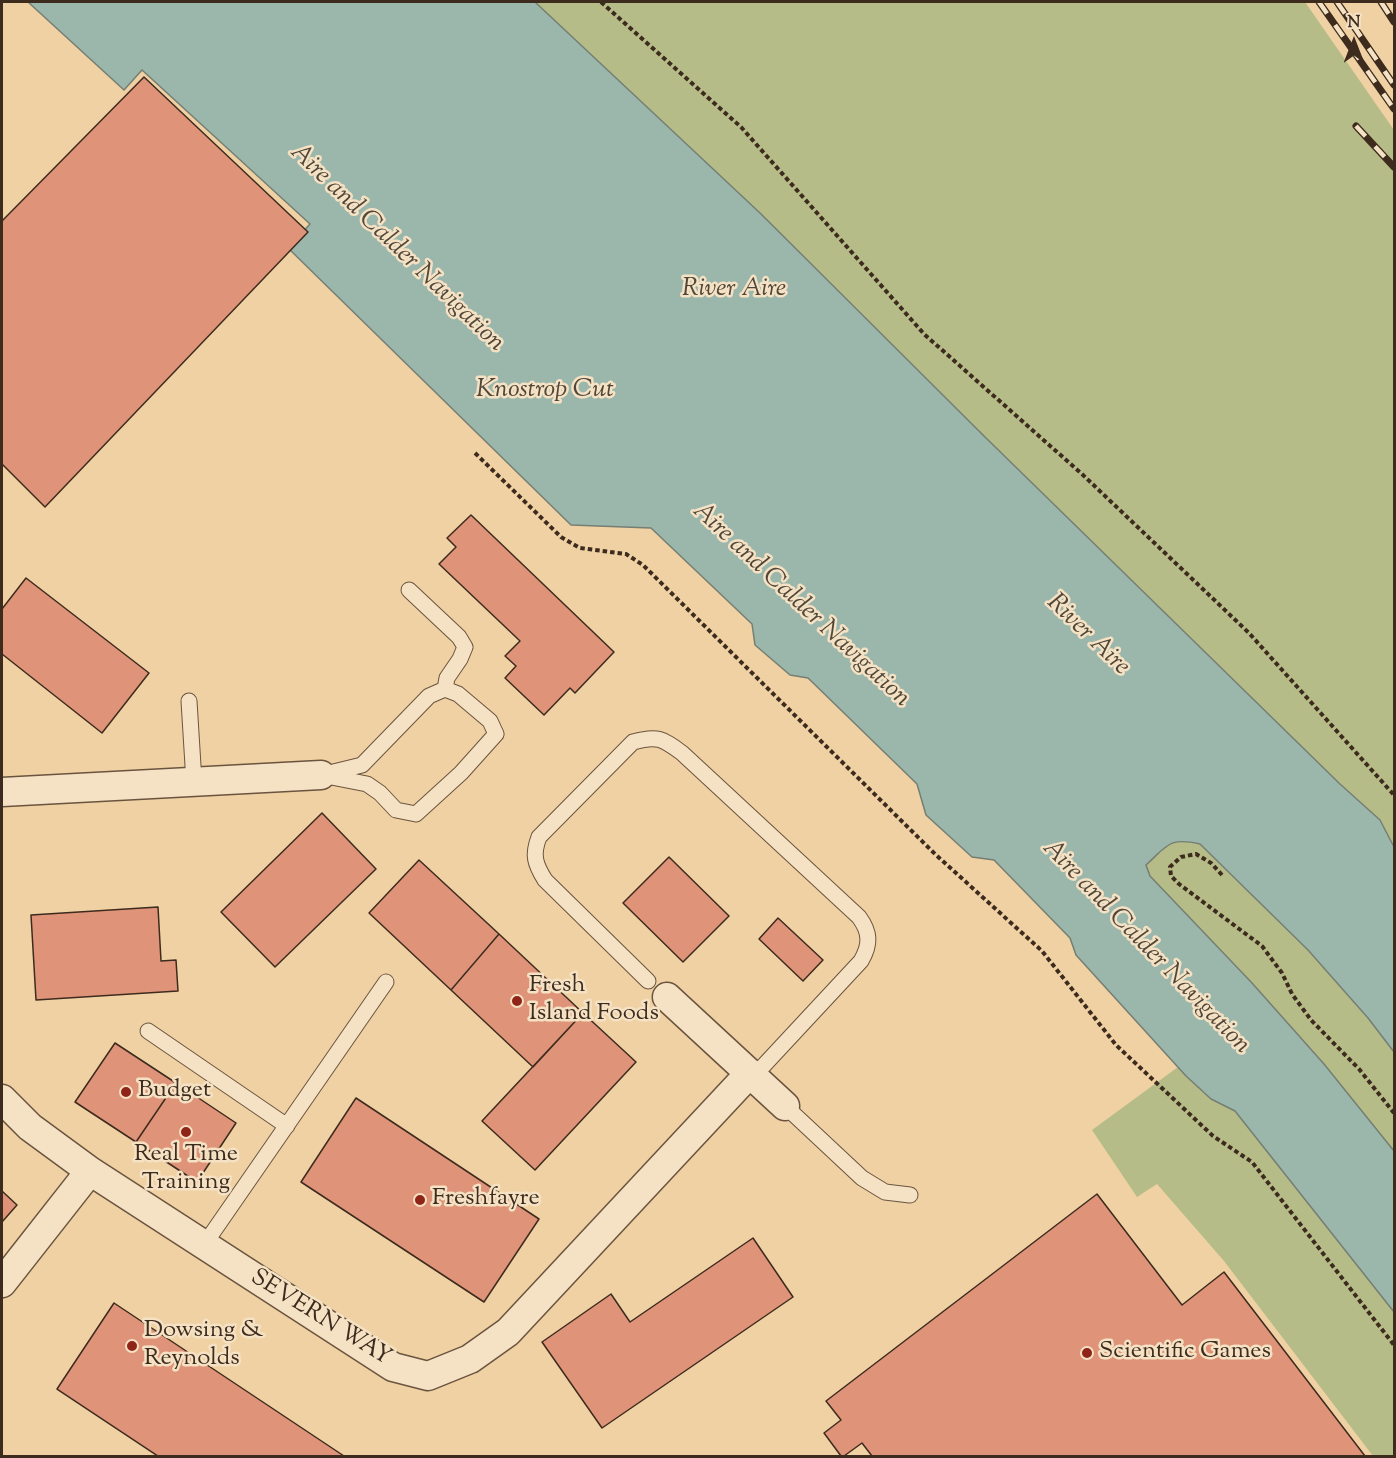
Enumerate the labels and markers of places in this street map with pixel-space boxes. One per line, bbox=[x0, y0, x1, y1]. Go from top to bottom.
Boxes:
place label: Fresh Island Foods bbox=[529, 973, 659, 1029]
marker: Fresh Island Foods bbox=[510, 994, 524, 1008]
place label: Budget bbox=[138, 1078, 211, 1106]
marker: Budget bbox=[119, 1085, 133, 1099]
marker: Real Time Training bbox=[179, 1125, 193, 1139]
place label: Real Time Training bbox=[134, 1142, 238, 1198]
place label: Freshfayre bbox=[432, 1186, 540, 1214]
marker: Freshfayre bbox=[413, 1193, 427, 1207]
place label: Dowsing & Reynolds bbox=[144, 1318, 263, 1374]
marker: Dowsing & Reynolds bbox=[125, 1339, 139, 1353]
place label: Scientific Games bbox=[1099, 1339, 1271, 1367]
marker: Scientific Games bbox=[1080, 1346, 1094, 1360]

